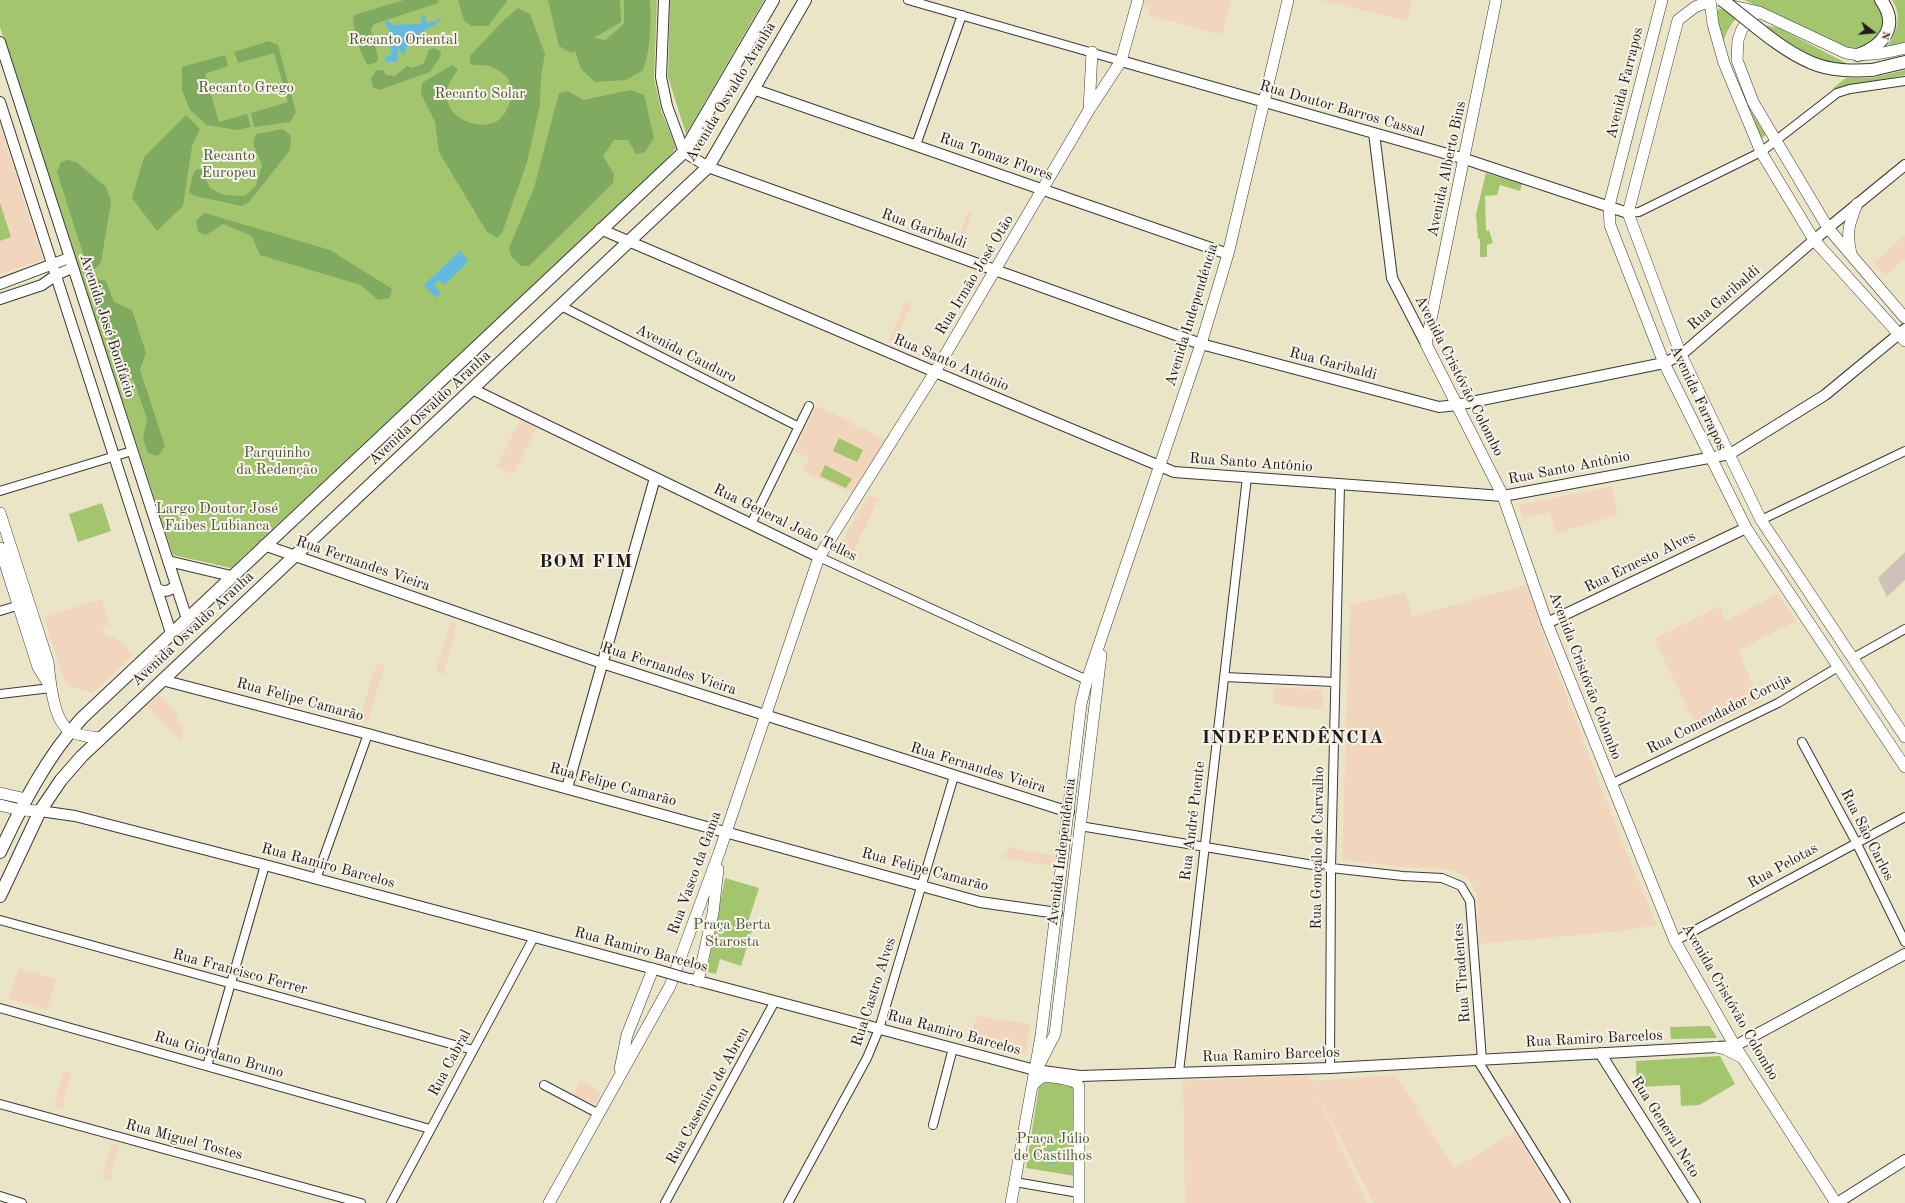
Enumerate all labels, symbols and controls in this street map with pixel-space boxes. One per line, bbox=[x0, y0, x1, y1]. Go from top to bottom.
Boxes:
north arrow bbox=[1853, 12, 1893, 52]
street label: Avenida Osvaldo Aranha bbox=[682, 19, 780, 165]
street label: Avenida Farrapos bbox=[1602, 25, 1648, 141]
text: N bbox=[1879, 30, 1891, 41]
park label: Recanto Oriental bbox=[349, 31, 457, 49]
street label: Rua Doutor Barros Cassal bbox=[1257, 77, 1427, 141]
park label: Recanto Grego bbox=[198, 79, 294, 97]
park label: Recanto Solar bbox=[435, 85, 525, 103]
street label: Avenida Alberto Bins bbox=[1424, 99, 1470, 239]
street label: Rua Tomaz Flores bbox=[937, 129, 1055, 185]
park label: Recanto Europeu bbox=[202, 147, 256, 182]
street label: Rua Garibaldi bbox=[879, 205, 969, 253]
street label: Rua Irmão José Otão bbox=[932, 212, 1018, 338]
street label: Avenida Independência bbox=[1162, 241, 1222, 389]
street label: Avenida José Bonifácio bbox=[75, 252, 139, 400]
street label: Rua Garibaldi bbox=[1684, 262, 1764, 334]
street label: Avenida Cristóvão Colombo bbox=[1411, 293, 1507, 459]
street label: Avenida Cauduro bbox=[632, 321, 740, 387]
street label: Rua Santo Antônio bbox=[890, 331, 1012, 395]
street label: Avenida Farrapos bbox=[1666, 342, 1730, 454]
street label: Rua Garibaldi bbox=[1287, 344, 1379, 384]
street label: Avenida Osvaldo Aranha bbox=[365, 347, 495, 469]
park label: Parquinho da Redenção bbox=[236, 444, 318, 479]
street label: Rua Santo Antônio bbox=[1506, 447, 1632, 489]
street label: Rua Santo Antônio bbox=[1189, 450, 1313, 476]
street label: Rua General João Telles bbox=[710, 480, 860, 566]
park label: Largo Doutor José Faibes Lubianca bbox=[156, 500, 278, 535]
street label: Rua Ernesto Alves bbox=[1581, 527, 1699, 597]
street label: Rua Fernandes Vieira bbox=[293, 533, 433, 595]
district label: BOM FIM bbox=[539, 551, 633, 573]
street label: Avenida Osvaldo Aranha bbox=[128, 568, 258, 690]
street label: Avenida Cristóvão Colombo bbox=[1545, 590, 1625, 762]
street label: Rua Fernandes Vieira bbox=[599, 639, 739, 699]
street label: Rua Comendador Coruja bbox=[1644, 670, 1794, 758]
street label: Rua Felipe Camarão bbox=[234, 674, 366, 726]
district label: INDEPENDÊNCIA bbox=[1202, 727, 1384, 749]
street label: Rua Fernandes Vieira bbox=[908, 739, 1048, 797]
street label: Rua Felipe Camarão bbox=[547, 759, 679, 811]
street label: Rua André Puente bbox=[1177, 760, 1209, 882]
street label: Rua Gonçalo de Carvalho bbox=[1308, 766, 1328, 930]
street label: Avenida Independência bbox=[1044, 777, 1080, 927]
street label: Rua São Carlos bbox=[1836, 786, 1898, 884]
street label: Rua Vasco da Gama bbox=[664, 809, 726, 937]
street label: Rua Ramiro Barcelos bbox=[259, 839, 397, 893]
street label: Rua Pelotas bbox=[1745, 839, 1821, 893]
street label: Rua Felipe Camarão bbox=[859, 844, 991, 896]
park label: Praça Berta Starosta bbox=[693, 916, 771, 951]
street label: Avenida Cristóvão Colombo bbox=[1678, 920, 1782, 1084]
street label: Rua Tiradentes bbox=[1450, 922, 1474, 1024]
street label: Rua Ramiro Barcelos bbox=[572, 923, 710, 977]
street label: Rua Castro Alves bbox=[848, 935, 900, 1049]
street label: Rua Francisco Ferrer bbox=[171, 945, 309, 999]
street label: Rua Ramiro Barcelos bbox=[885, 1006, 1023, 1060]
street label: Rua Casemiro de Abreu bbox=[663, 1024, 753, 1168]
street label: Rua Cabral bbox=[425, 1026, 475, 1100]
street label: Rua Ramiro Barcelos bbox=[1525, 1026, 1663, 1052]
street label: Rua Giordano Bruno bbox=[152, 1028, 286, 1082]
street label: Rua Ramiro Barcelos bbox=[1202, 1044, 1340, 1066]
street label: Rua General Neto bbox=[1627, 1073, 1703, 1181]
street label: Rua Miguel Tostes bbox=[123, 1116, 245, 1164]
park label: Praça Júlio de Castilhos bbox=[1014, 1130, 1092, 1165]

